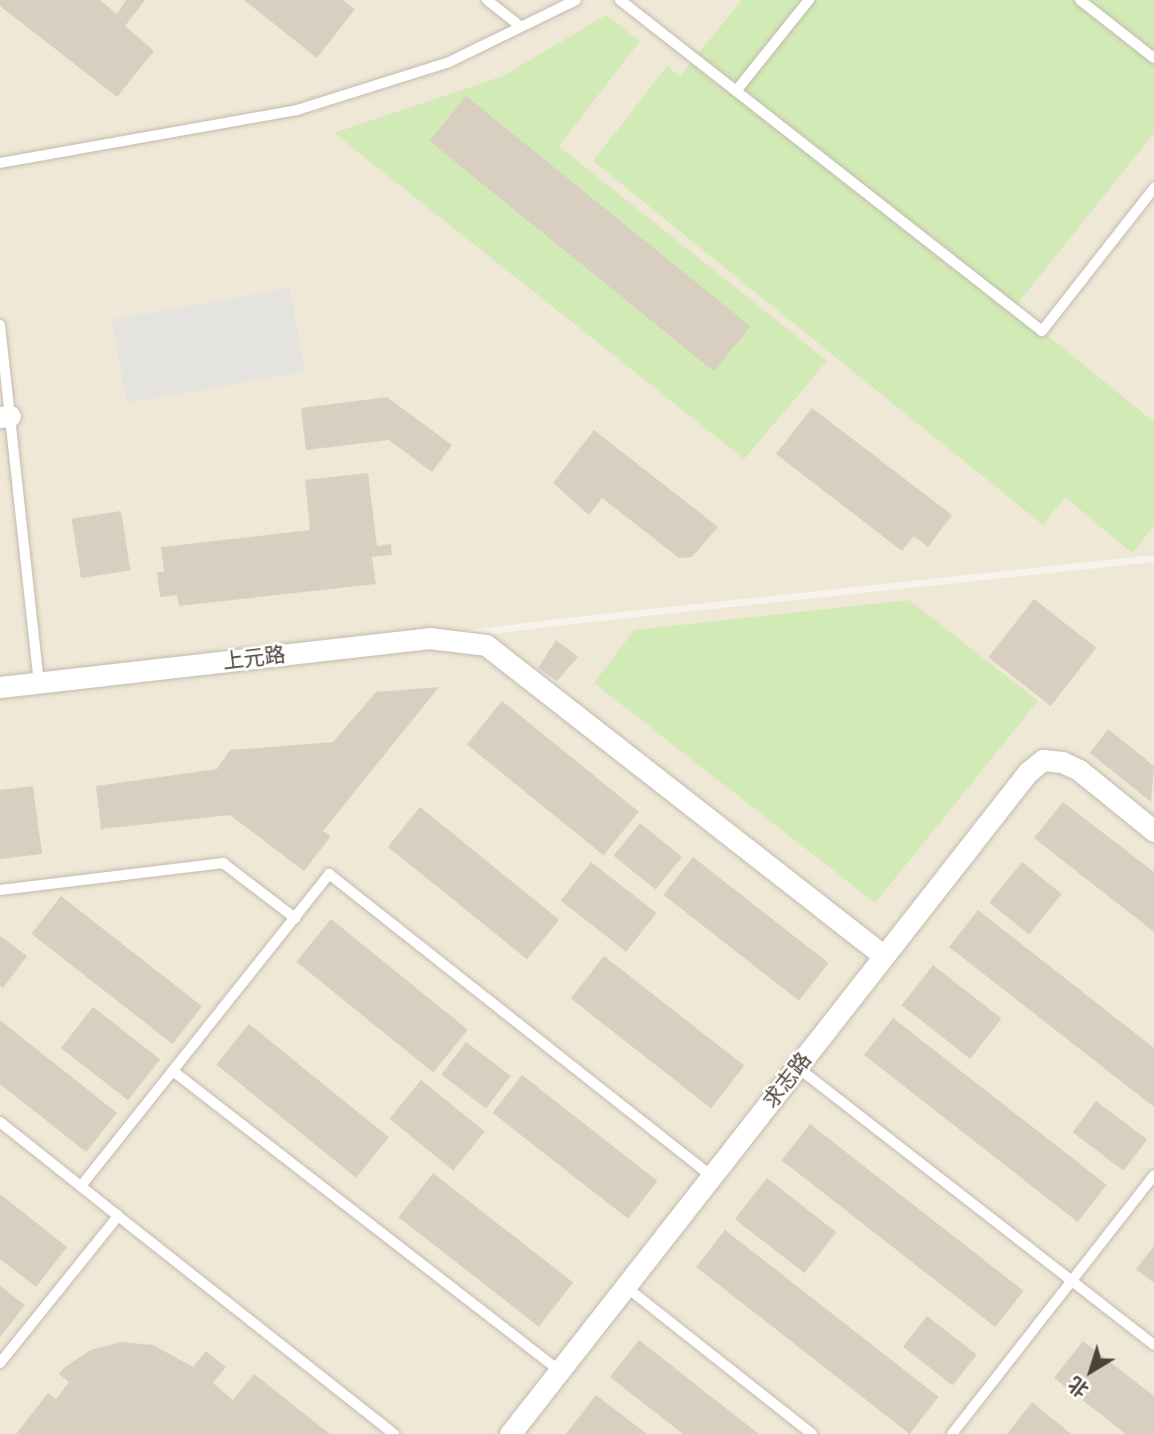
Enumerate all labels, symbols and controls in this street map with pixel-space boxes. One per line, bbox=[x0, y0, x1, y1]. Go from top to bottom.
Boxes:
street label: 上元路 bbox=[221, 642, 287, 674]
street label: 求志路 bbox=[758, 1047, 816, 1113]
north arrow bbox=[1056, 1336, 1126, 1406]
text: 北 bbox=[1063, 1372, 1093, 1403]

